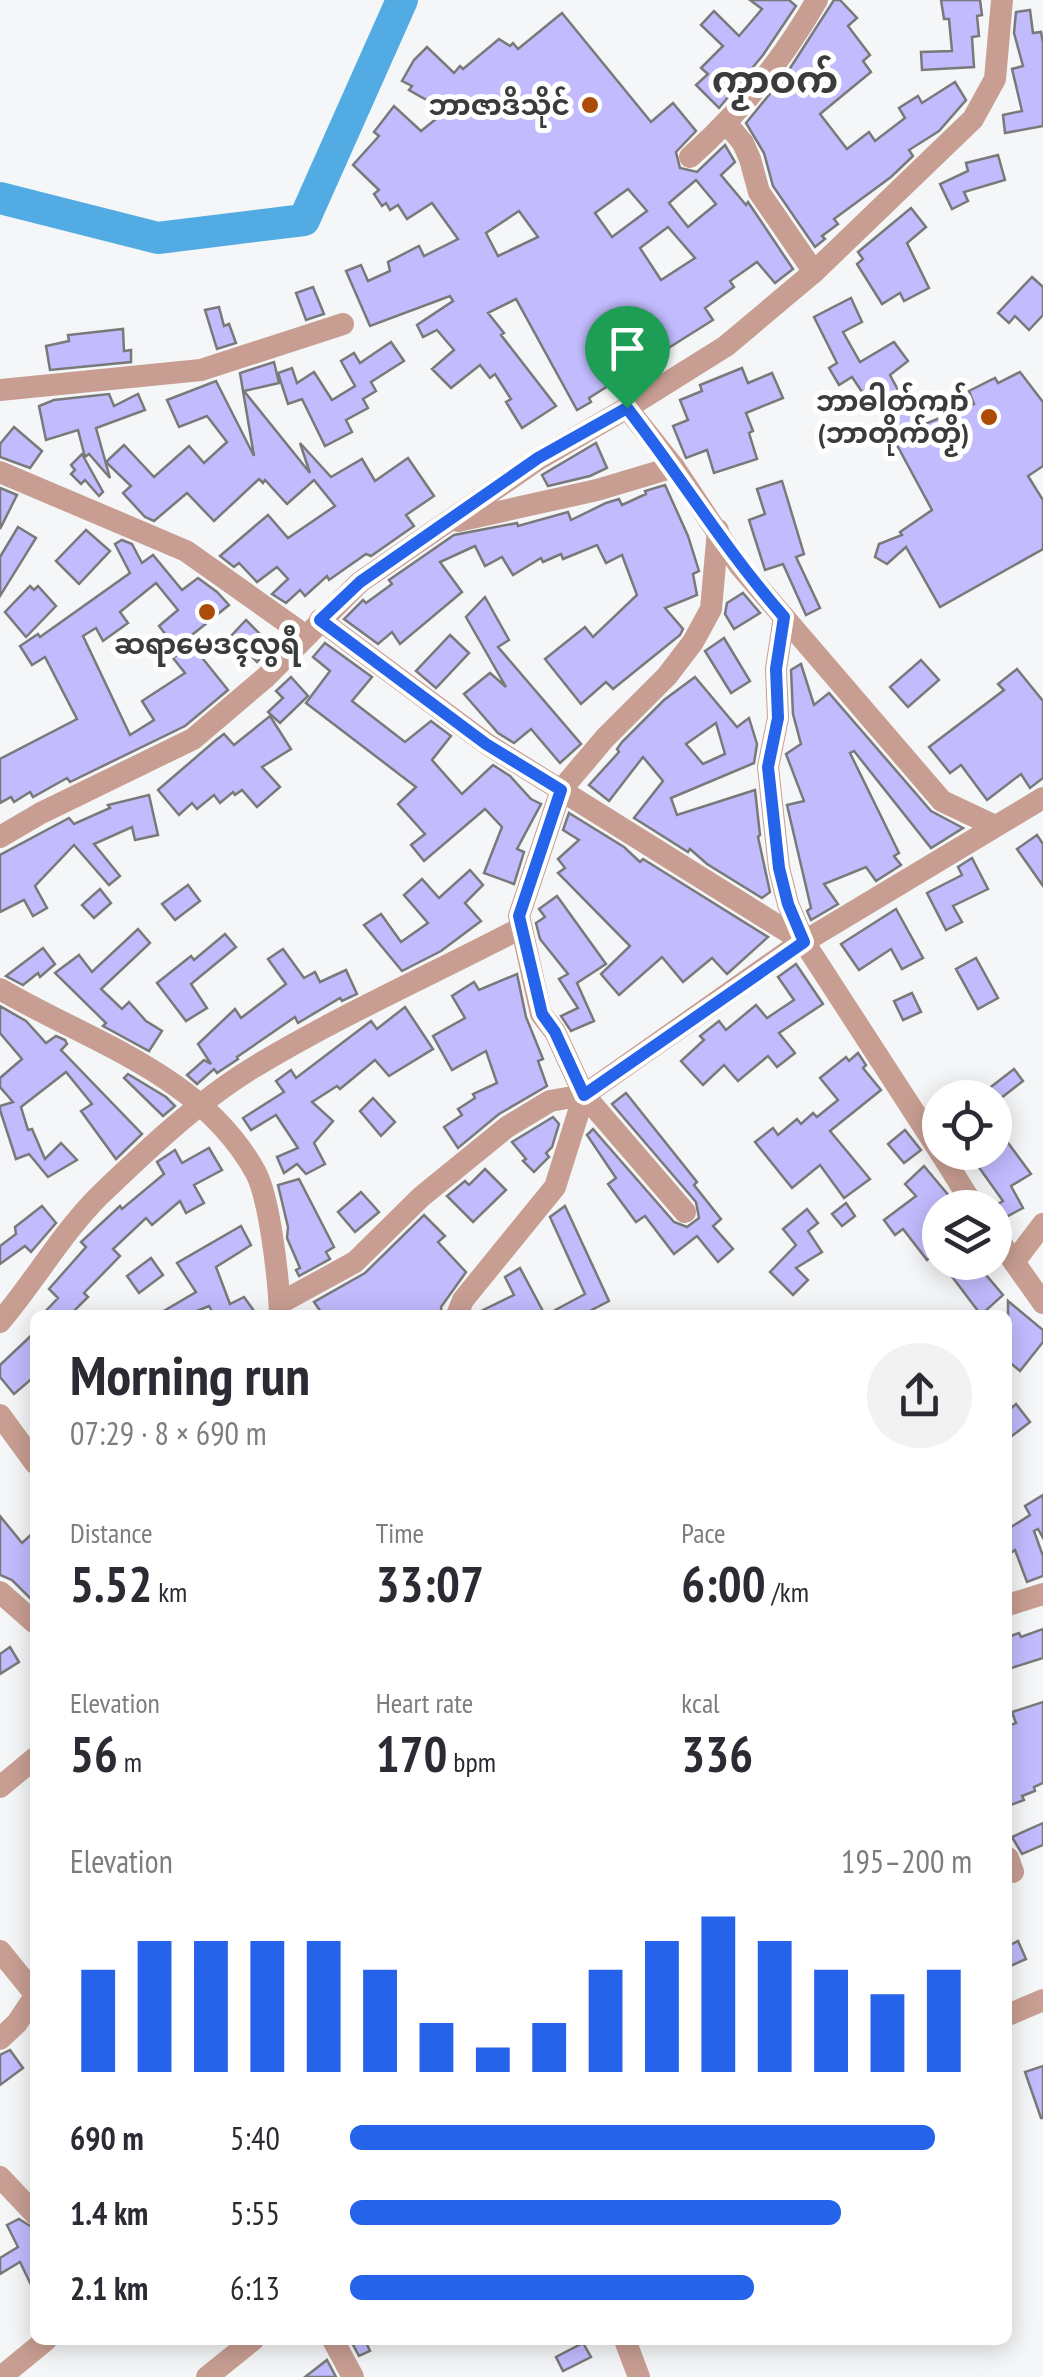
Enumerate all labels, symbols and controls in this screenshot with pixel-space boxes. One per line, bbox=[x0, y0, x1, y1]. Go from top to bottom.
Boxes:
district label: ကၟာဝက် bbox=[712, 54, 838, 111]
place label: ဘာဇာဒိသိုင် bbox=[428, 86, 570, 128]
marker: ဘာဇာဒိသိုင် bbox=[579, 94, 601, 116]
pin bbox=[585, 306, 670, 409]
icon: arrive bbox=[600, 321, 655, 376]
place label: ဘာဓါတ်ကျာ် (ဘာတိုက်တၟိ) bbox=[816, 382, 969, 457]
marker: ဘာဓါတ်ကျာ် (ဘာတိုက်တၟိ) bbox=[978, 406, 1000, 428]
marker: ဆရာမေဒၚလွရီ bbox=[196, 601, 218, 623]
place label: ဆရာမေဒၚလွရီ bbox=[114, 625, 301, 667]
map controls bbox=[922, 1080, 1012, 1280]
button: locate bbox=[922, 1080, 1012, 1170]
button: layers bbox=[922, 1190, 1012, 1280]
text: Morning run bbox=[70, 1339, 310, 1410]
button: share bbox=[867, 1343, 972, 1448]
text: 07:29 · 8 × 690 m bbox=[70, 1412, 267, 1454]
text: Distance bbox=[70, 1514, 153, 1551]
text: Time bbox=[376, 1514, 424, 1551]
text: Pace bbox=[681, 1514, 725, 1551]
text: 5.52 bbox=[70, 1551, 152, 1616]
text: 33:07 bbox=[376, 1551, 484, 1616]
text: 6:00 bbox=[681, 1551, 766, 1616]
text: km bbox=[152, 1573, 187, 1610]
text: /km bbox=[766, 1573, 809, 1610]
text: Elevation bbox=[70, 1684, 160, 1721]
text: Heart rate bbox=[376, 1684, 473, 1721]
text: kcal bbox=[681, 1684, 720, 1721]
text: 56 bbox=[70, 1721, 118, 1786]
text: 170 bbox=[376, 1721, 447, 1786]
text: 336 bbox=[681, 1721, 753, 1786]
text: m bbox=[118, 1743, 142, 1780]
text: bpm bbox=[447, 1743, 496, 1780]
text: Elevation bbox=[70, 1840, 173, 1882]
text: 195–200 m bbox=[841, 1840, 972, 1882]
text: 690 m bbox=[70, 2117, 144, 2159]
text: 5:40 bbox=[230, 2117, 280, 2159]
text: 1.4 km bbox=[70, 2192, 148, 2234]
text: 5:55 bbox=[230, 2192, 280, 2234]
text: 2.1 km bbox=[70, 2267, 148, 2309]
text: 6:13 bbox=[230, 2267, 280, 2309]

